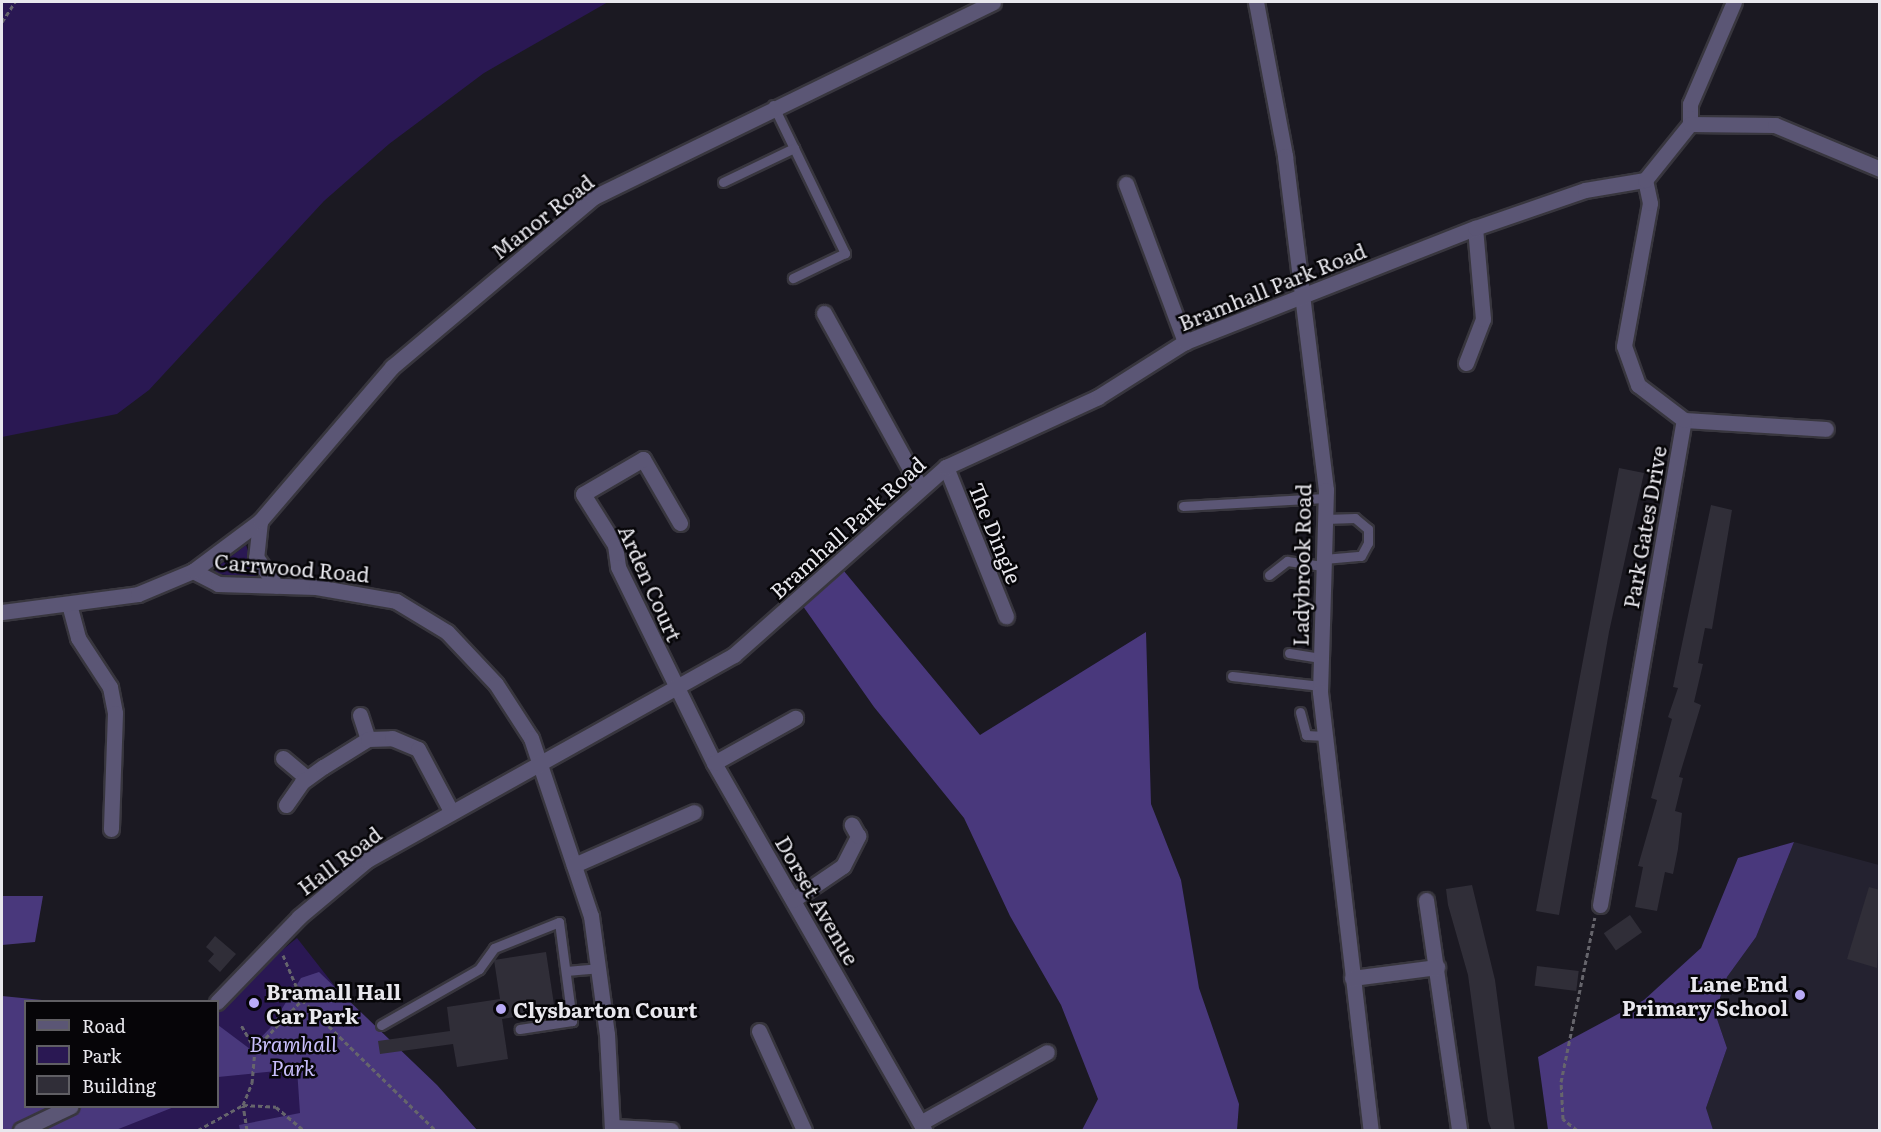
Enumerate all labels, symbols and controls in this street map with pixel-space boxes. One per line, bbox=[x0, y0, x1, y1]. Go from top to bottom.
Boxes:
street label: Manor Road bbox=[486, 168, 598, 264]
street label: Bramhall Park Road bbox=[1175, 237, 1369, 335]
street label: Park Gates Drive bbox=[1617, 444, 1671, 610]
street label: Bramhall Park Road bbox=[764, 451, 930, 603]
street label: The Dingle bbox=[964, 479, 1028, 587]
street label: Ladybrook Road bbox=[1287, 483, 1315, 647]
street label: Arden Court bbox=[614, 521, 688, 645]
street label: Carrwood Road bbox=[213, 548, 371, 586]
street label: Hall Road bbox=[292, 820, 386, 900]
street label: Dorset Avenue bbox=[771, 831, 865, 969]
place label: Lane End Primary School bbox=[1622, 970, 1788, 1020]
place label: Bramall Hall Car Park bbox=[266, 978, 401, 1028]
marker: Lane End Primary School bbox=[1793, 988, 1807, 1002]
marker: Bramall Hall Car Park bbox=[247, 996, 261, 1010]
place label: Clysbarton Court bbox=[513, 996, 697, 1022]
legend bbox=[24, 1000, 219, 1108]
marker: Clysbarton Court bbox=[494, 1002, 508, 1016]
text: Road bbox=[82, 1012, 126, 1039]
park label: Bramhall Park bbox=[249, 1030, 337, 1080]
text: Park bbox=[82, 1042, 121, 1069]
text: Building bbox=[82, 1072, 156, 1099]

